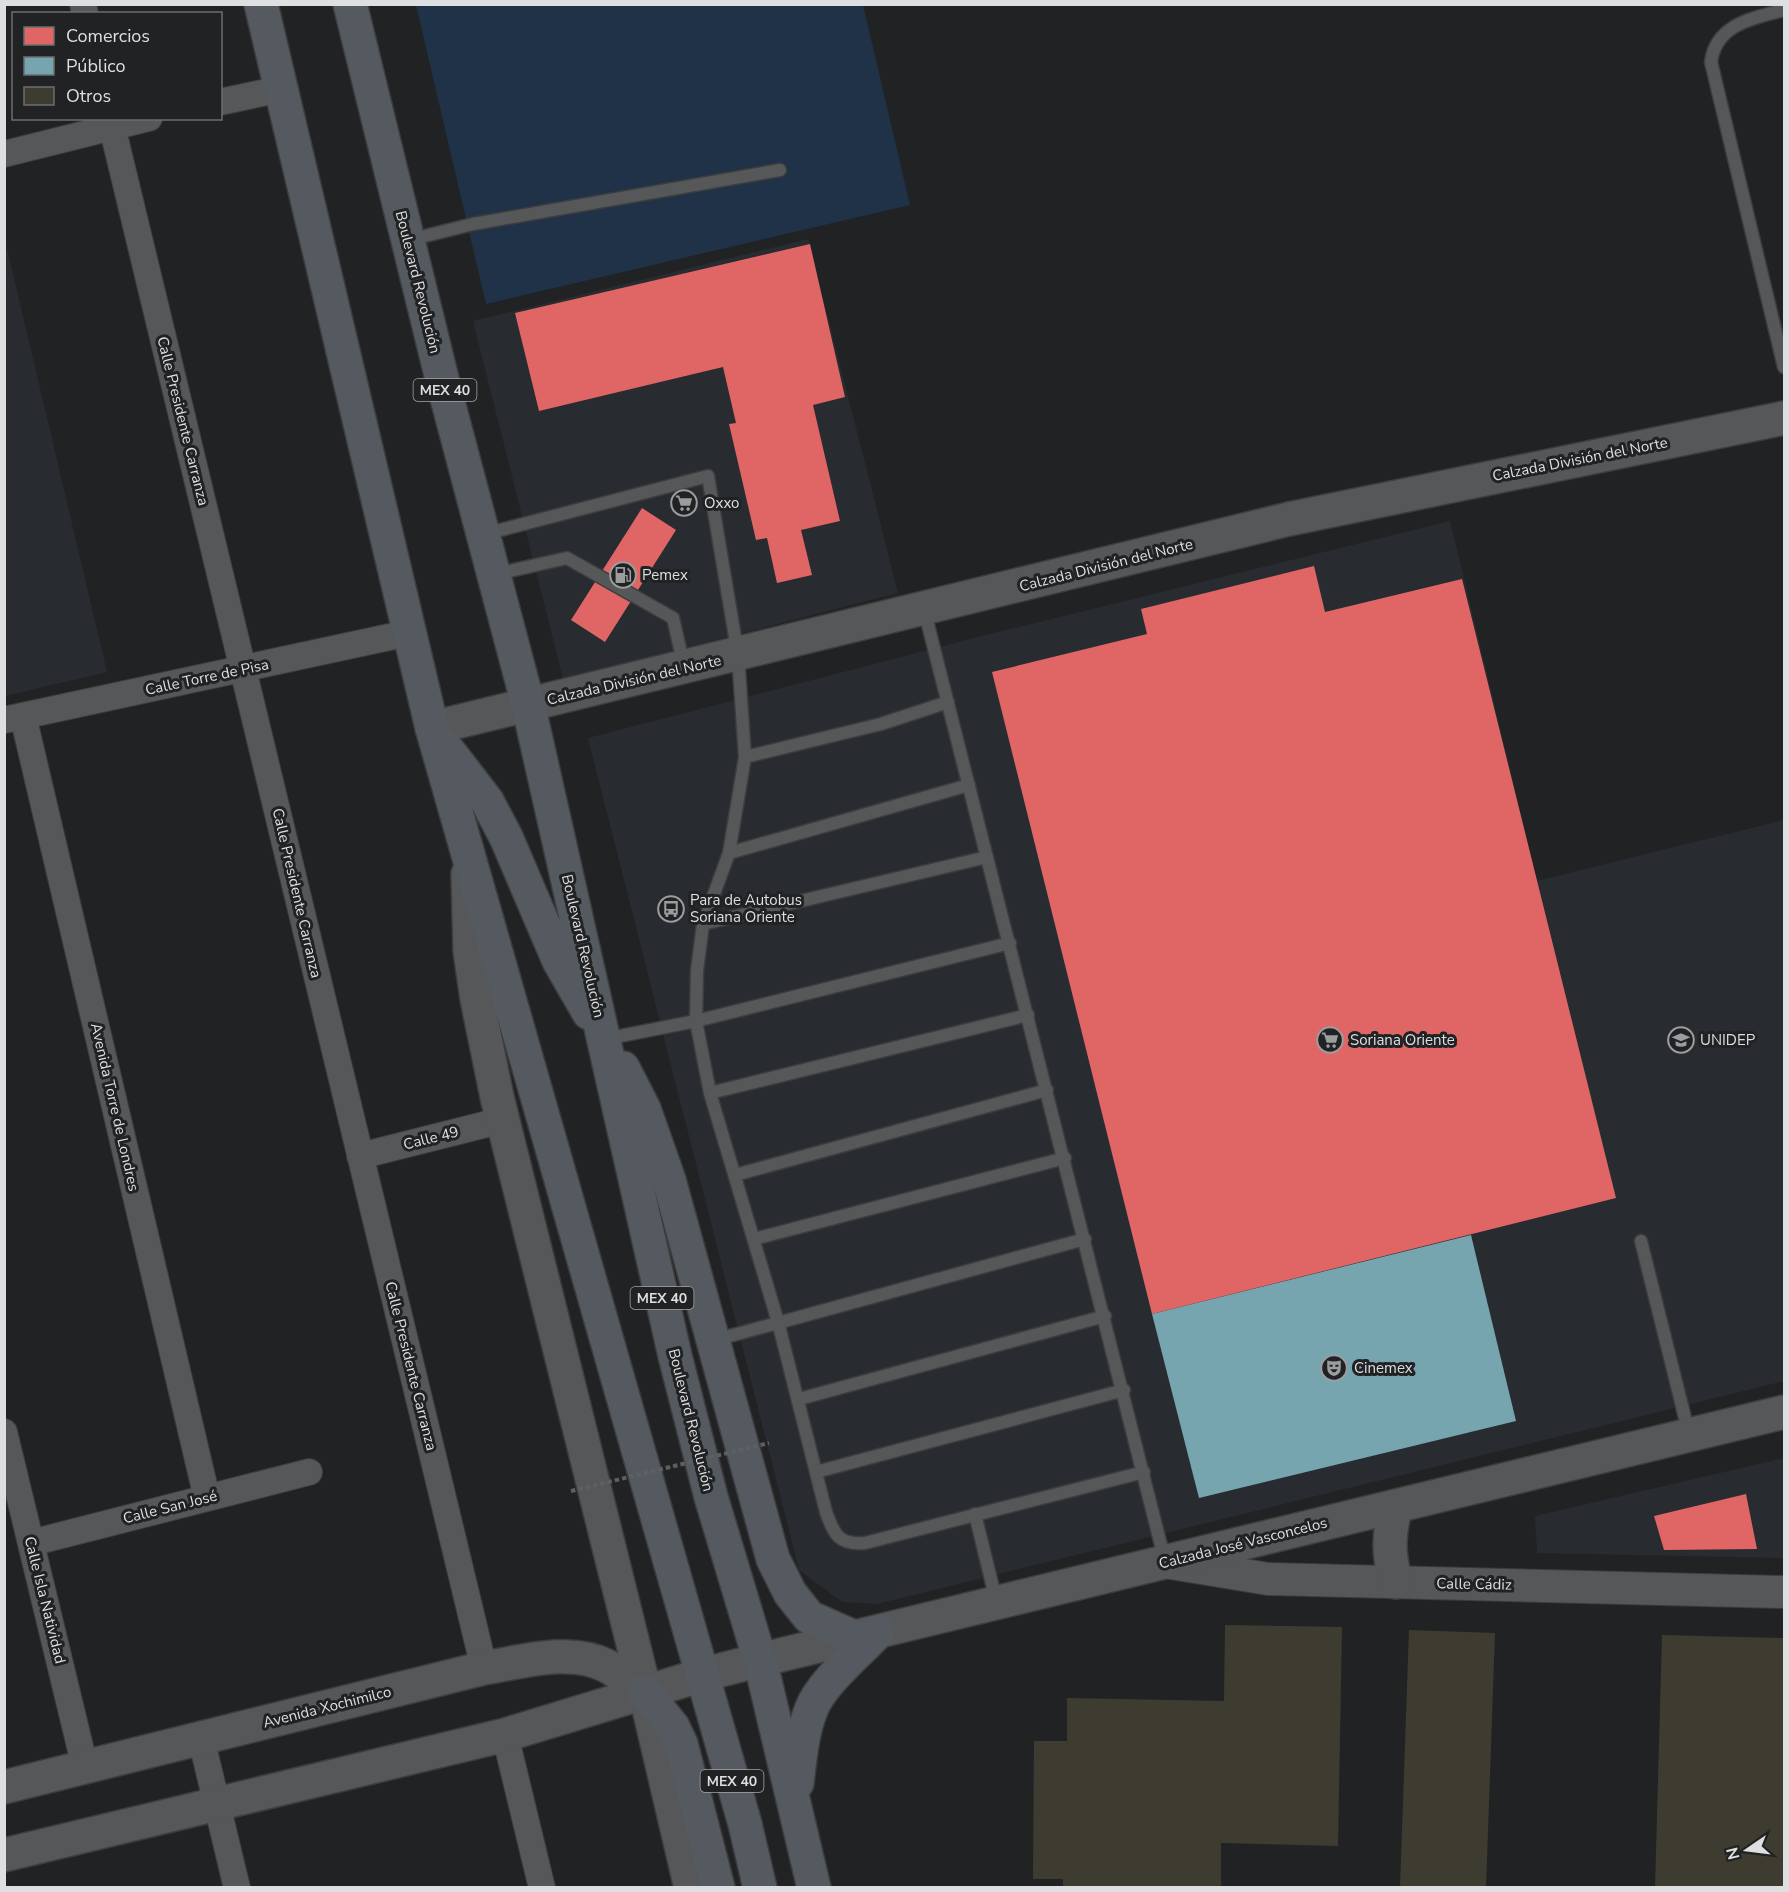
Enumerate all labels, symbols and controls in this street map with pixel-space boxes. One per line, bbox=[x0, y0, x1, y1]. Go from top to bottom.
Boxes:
legend bbox=[12, 12, 222, 120]
text: Comercios bbox=[66, 24, 150, 48]
text: Público bbox=[66, 54, 126, 78]
text: Otros bbox=[66, 84, 111, 108]
street label: Boulevard Revolución bbox=[391, 209, 445, 355]
street label: Calle Presidente Carranza bbox=[152, 334, 214, 508]
road number: MEX 40 bbox=[414, 379, 476, 401]
street label: Calzada División del Norte bbox=[1491, 432, 1669, 486]
supermarket icon: Oxxo bbox=[669, 488, 699, 518]
place label: Oxxo bbox=[704, 493, 739, 513]
street label: Calzada División del Norte bbox=[1017, 534, 1195, 596]
fuel station icon: Pemex bbox=[608, 560, 638, 590]
place label: Pemex bbox=[642, 565, 688, 585]
street label: Calzada División del Norte bbox=[545, 650, 723, 710]
street label: Calle Torre de Pisa bbox=[143, 654, 271, 700]
street label: Calle Presidente Carranza bbox=[268, 806, 326, 980]
street label: Boulevard Revolución bbox=[557, 872, 609, 1020]
place label: Para de Autobus Soriana Oriente bbox=[690, 890, 802, 927]
bus stop icon: Para de Autobus Soriana Oriente bbox=[656, 894, 686, 924]
street label: Avenida Torre de Londres bbox=[86, 1021, 144, 1193]
supermarket icon: Soriana Oriente bbox=[1315, 1025, 1345, 1055]
school or university icon: UNIDEP bbox=[1666, 1025, 1696, 1055]
place label: Soriana Oriente bbox=[1350, 1030, 1455, 1050]
place label: UNIDEP bbox=[1700, 1030, 1756, 1050]
street label: Calle 49 bbox=[401, 1121, 461, 1155]
street label: Calle Presidente Carranza bbox=[380, 1279, 442, 1453]
road number: MEX 40 bbox=[630, 1287, 694, 1309]
street label: Boulevard Revolución bbox=[664, 1347, 718, 1493]
theatre icon: Cinemex bbox=[1319, 1353, 1349, 1383]
place label: Cinemex bbox=[1354, 1358, 1413, 1378]
street label: Calle San José bbox=[121, 1486, 219, 1528]
street label: Calzada José Vasconcelos bbox=[1157, 1512, 1329, 1574]
street label: Calle Isla Natividad bbox=[20, 1534, 70, 1666]
street label: Calle Cádiz bbox=[1436, 1573, 1512, 1595]
street label: Avenida Xochimilco bbox=[261, 1681, 393, 1733]
road number: MEX 40 bbox=[700, 1770, 764, 1792]
north arrow bbox=[1717, 1820, 1777, 1880]
text: N bbox=[1721, 1845, 1746, 1862]

